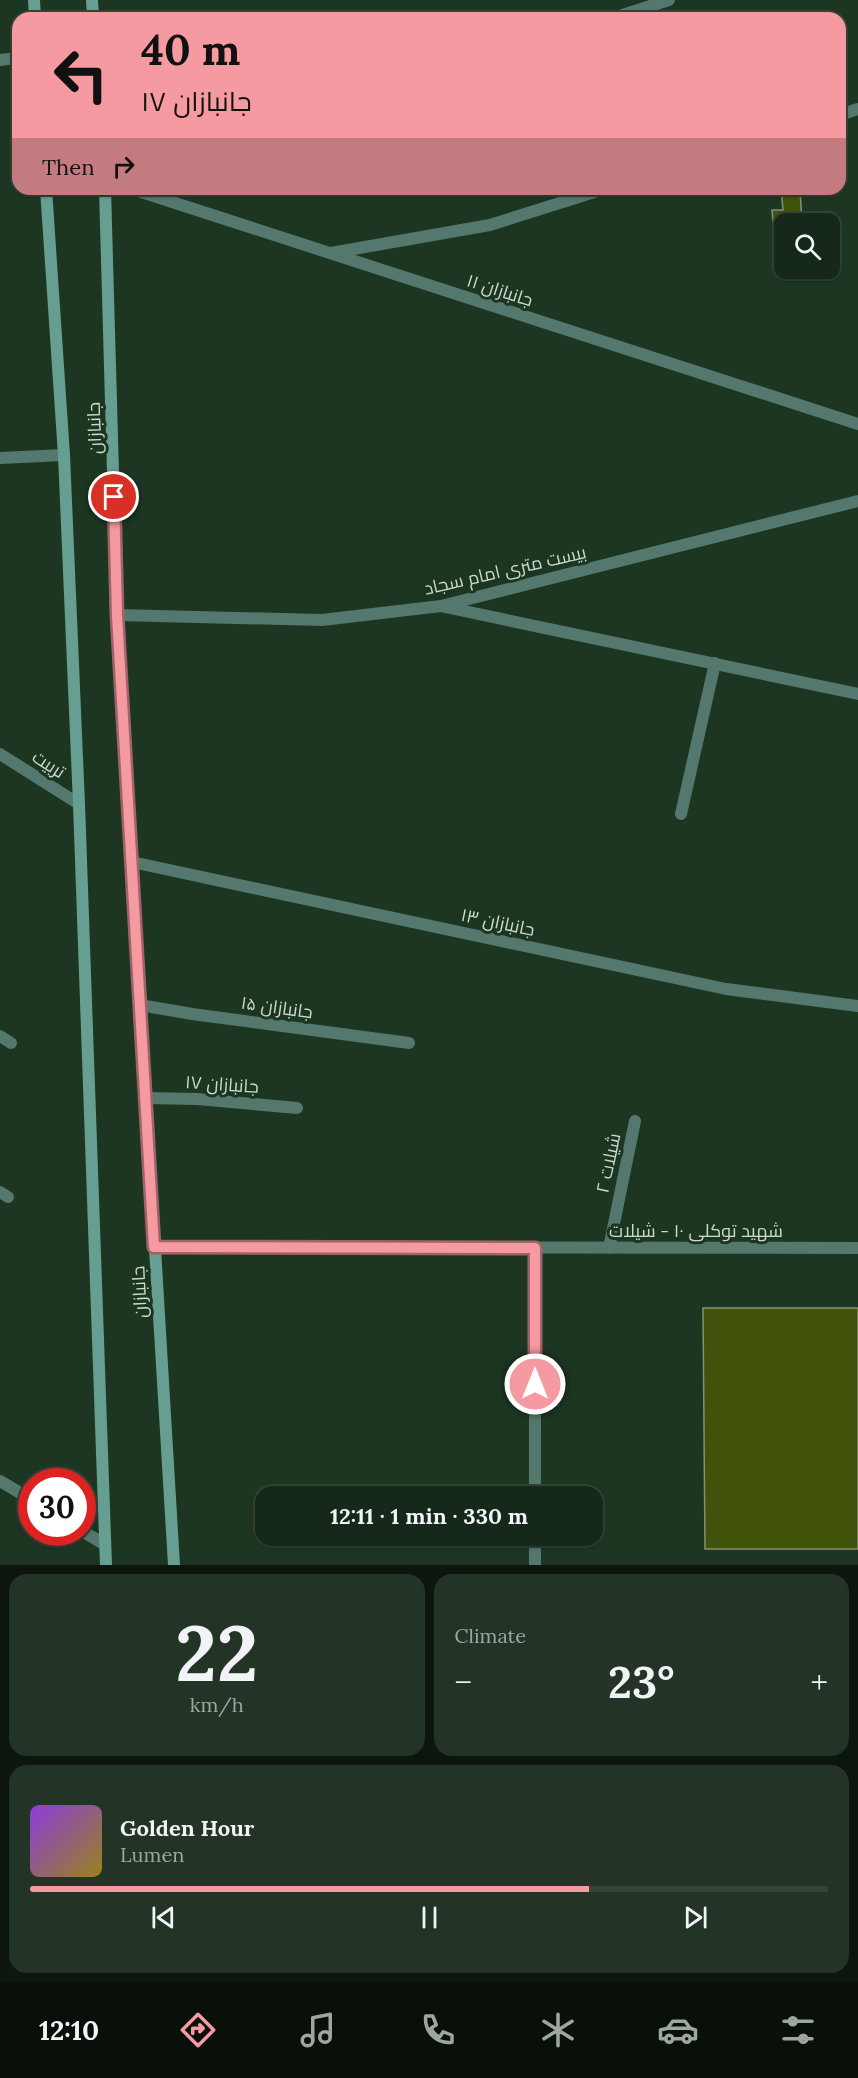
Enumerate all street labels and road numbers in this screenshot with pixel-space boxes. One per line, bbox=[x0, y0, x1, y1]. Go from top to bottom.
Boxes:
street label: جانبازان ۱۱ bbox=[464, 269, 536, 311]
street label: جانبازان bbox=[82, 401, 106, 455]
street label: بیست متری امام سجاد bbox=[422, 540, 588, 601]
street label: تربیت bbox=[28, 745, 70, 783]
street label: جانبازان ۱۳ bbox=[459, 903, 537, 941]
street label: جانبازان ۱۵ bbox=[240, 991, 314, 1023]
street label: جانبازان ۱۷ bbox=[184, 1070, 260, 1098]
street label: شیلات ۲ bbox=[590, 1131, 626, 1195]
street label: شهید توکلی ۱۰ - شیلات bbox=[609, 1219, 783, 1242]
street label: جانبازان bbox=[126, 1265, 152, 1319]

